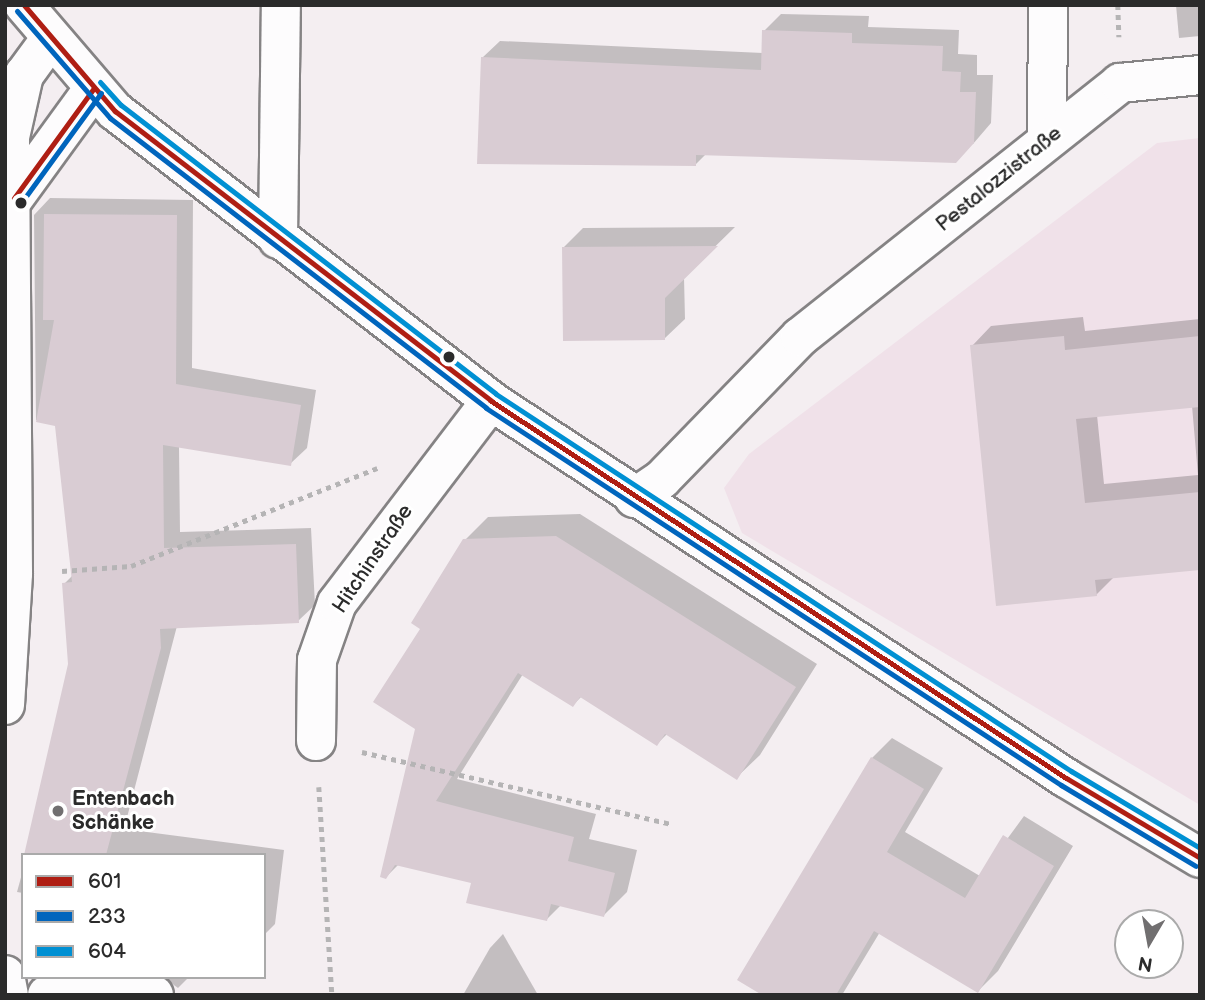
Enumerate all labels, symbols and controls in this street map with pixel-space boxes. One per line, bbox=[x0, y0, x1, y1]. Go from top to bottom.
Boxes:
street label: Pestalozzistraße bbox=[931, 121, 1067, 237]
unlabelled marker bbox=[14, 196, 28, 210]
unlabelled marker bbox=[442, 350, 456, 364]
street label: Hitchinstraße bbox=[327, 500, 419, 618]
place label: Entenbach Schänke bbox=[72, 786, 175, 836]
marker: Entenbach Schänke bbox=[50, 803, 66, 819]
legend bbox=[21, 853, 266, 979]
text: 601 bbox=[88, 869, 121, 894]
text: 233 bbox=[88, 904, 126, 929]
north arrow bbox=[1114, 909, 1184, 979]
text: 604 bbox=[88, 939, 126, 964]
text: N bbox=[1137, 951, 1155, 976]

